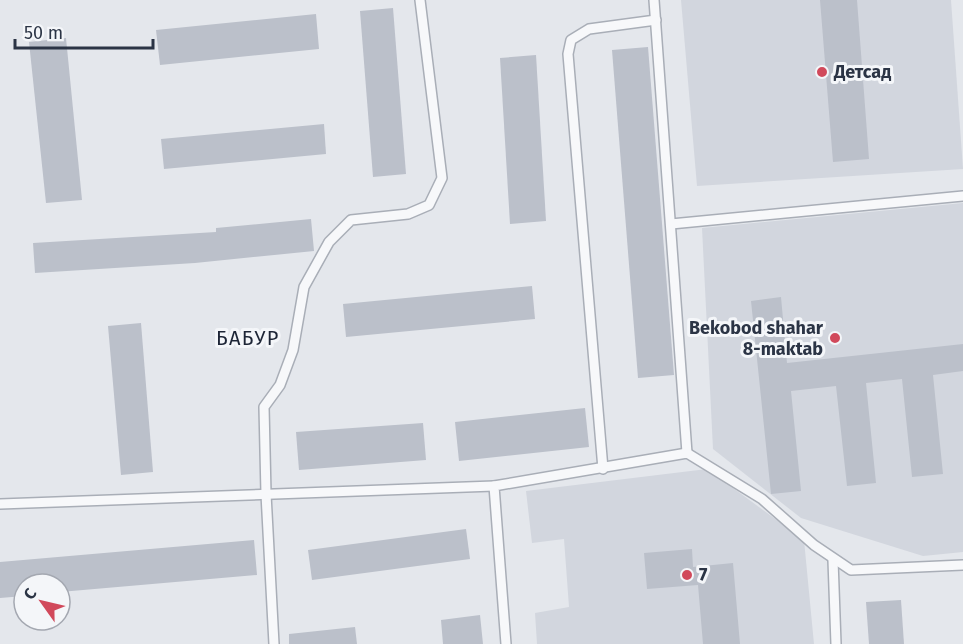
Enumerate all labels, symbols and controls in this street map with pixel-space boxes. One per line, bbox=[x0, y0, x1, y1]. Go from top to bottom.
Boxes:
scale bar bbox=[15, 12, 153, 50]
text: 50 m bbox=[24, 22, 63, 44]
place label: Детсад bbox=[833, 61, 891, 83]
marker: Детсад bbox=[815, 65, 829, 79]
place label: Bekobod shahar 8-maktab bbox=[689, 317, 824, 360]
district label: БАБУР bbox=[216, 326, 280, 350]
marker: Bekobod shahar 8-maktab bbox=[828, 331, 842, 345]
place label: 7 bbox=[699, 564, 708, 586]
marker: 7 bbox=[680, 568, 694, 582]
north arrow bbox=[12, 572, 72, 632]
text: С bbox=[20, 584, 41, 603]

